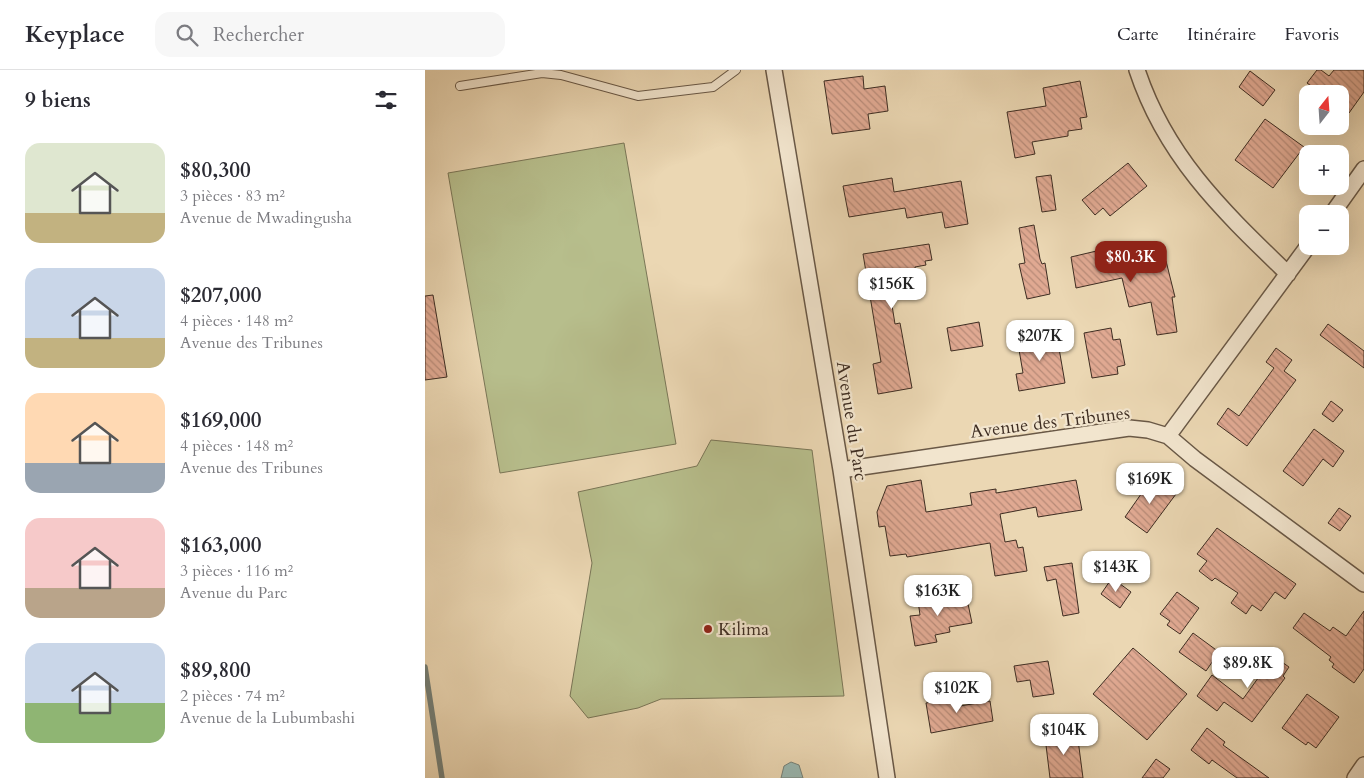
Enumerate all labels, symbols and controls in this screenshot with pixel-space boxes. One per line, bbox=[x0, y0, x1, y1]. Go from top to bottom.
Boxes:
search box bbox=[155, 12, 505, 57]
text: Keyplace bbox=[25, 18, 125, 51]
icon: search bbox=[173, 21, 201, 49]
text: Rechercher bbox=[213, 22, 304, 48]
text: Carte bbox=[1117, 22, 1159, 47]
text: Itinéraire bbox=[1187, 22, 1256, 47]
text: Favoris bbox=[1284, 22, 1339, 47]
north arrow bbox=[1299, 85, 1349, 135]
map controls bbox=[1299, 85, 1349, 255]
text: 9 biens bbox=[25, 86, 91, 115]
icon: filters bbox=[372, 86, 400, 114]
button: + bbox=[1299, 145, 1349, 195]
text: $80,300 bbox=[180, 156, 251, 185]
icon: home bbox=[65, 163, 125, 223]
text: 3 pièces · 83 m² bbox=[180, 185, 285, 207]
button: − bbox=[1299, 205, 1349, 255]
text: Avenue de Mwadingusha bbox=[180, 207, 352, 229]
pin: $80.3K bbox=[1090, 240, 1172, 283]
text: $80.3K bbox=[1106, 246, 1156, 268]
pin: $156K bbox=[857, 268, 927, 310]
text: $156K bbox=[869, 273, 915, 295]
text: $207,000 bbox=[180, 281, 261, 310]
icon: home bbox=[65, 288, 125, 348]
text: 4 pièces · 148 m² bbox=[180, 310, 293, 332]
pin: $207K bbox=[1005, 320, 1075, 362]
text: $207K bbox=[1017, 325, 1063, 347]
text: Avenue des Tribunes bbox=[180, 332, 323, 354]
street label: Avenue du Parc bbox=[830, 360, 873, 483]
street label: Avenue des Tribunes bbox=[969, 400, 1131, 445]
text: $169,000 bbox=[180, 406, 261, 435]
icon: home bbox=[65, 413, 125, 473]
text: 4 pièces · 148 m² bbox=[180, 435, 293, 457]
text: Avenue des Tribunes bbox=[180, 457, 323, 479]
pin: $169K bbox=[1115, 462, 1185, 505]
text: $169K bbox=[1127, 468, 1173, 490]
text: $163,000 bbox=[180, 531, 261, 560]
icon: home bbox=[65, 538, 125, 598]
pin: $143K bbox=[1081, 550, 1151, 593]
text: $143K bbox=[1093, 556, 1139, 578]
text: 3 pièces · 116 m² bbox=[180, 560, 293, 582]
pin: $163K bbox=[903, 574, 973, 617]
text: $163K bbox=[915, 580, 961, 602]
text: Avenue du Parc bbox=[180, 582, 287, 604]
place label: Kilima bbox=[718, 617, 769, 642]
marker: Kilima bbox=[702, 623, 714, 635]
pin: $89.8K bbox=[1207, 646, 1289, 689]
text: $89.8K bbox=[1223, 652, 1273, 674]
text: $89,800 bbox=[180, 656, 251, 685]
icon: home bbox=[65, 663, 125, 723]
pin: $102K bbox=[922, 672, 992, 714]
text: $102K bbox=[934, 677, 980, 699]
text: 2 pièces · 74 m² bbox=[180, 685, 285, 707]
text: Avenue de la Lubumbashi bbox=[180, 707, 355, 729]
pin: $104K bbox=[1029, 714, 1099, 756]
text: $104K bbox=[1041, 719, 1087, 741]

